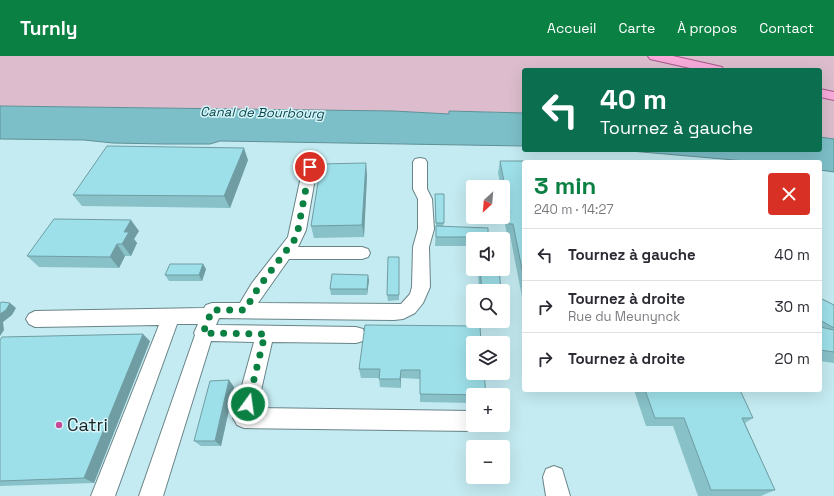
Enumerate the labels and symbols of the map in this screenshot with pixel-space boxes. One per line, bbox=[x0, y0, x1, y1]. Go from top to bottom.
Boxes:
water label: Canal de Bourbourg bbox=[200, 103, 325, 122]
pin bbox=[293, 150, 327, 184]
north arrow bbox=[466, 180, 510, 224]
position arrow bbox=[227, 383, 269, 425]
place label: Catri bbox=[67, 413, 108, 436]
marker: Catri bbox=[54, 420, 64, 430]

